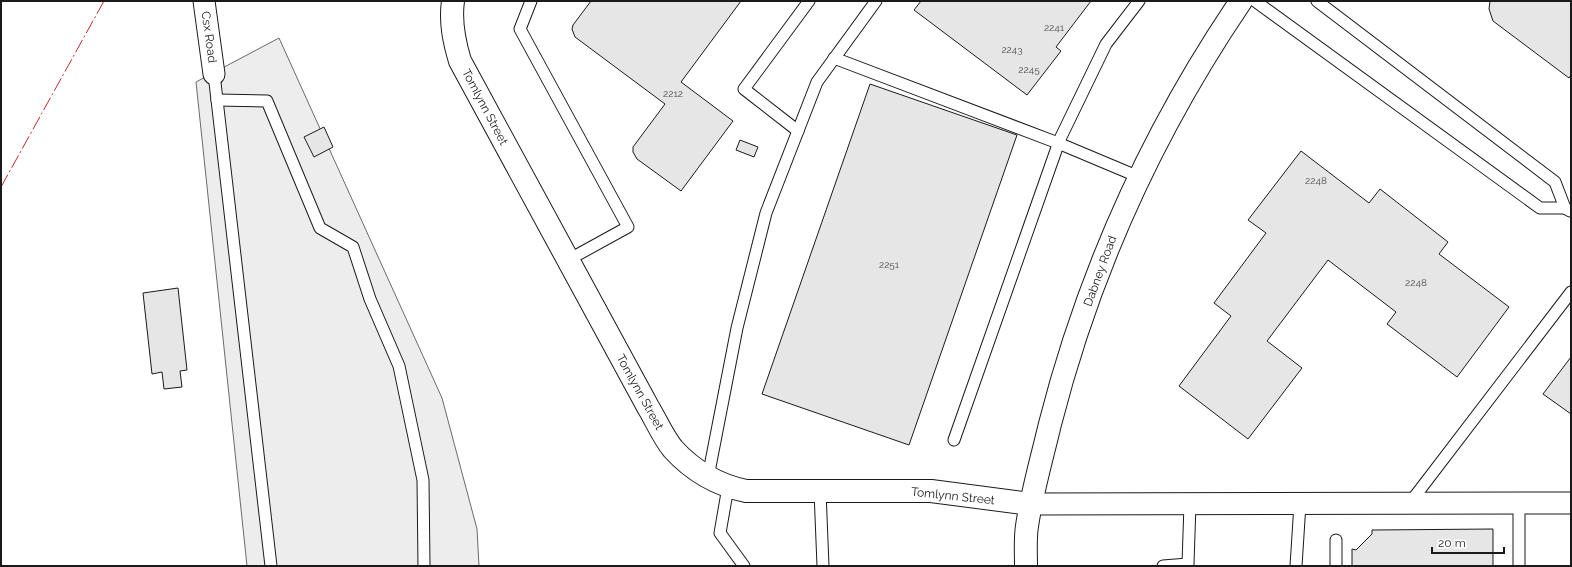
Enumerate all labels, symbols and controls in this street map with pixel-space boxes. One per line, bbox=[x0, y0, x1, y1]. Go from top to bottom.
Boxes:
street label: Csx Road bbox=[198, 10, 220, 64]
house number: 2241 bbox=[1044, 22, 1065, 33]
house number: 2243 bbox=[1001, 44, 1023, 55]
house number: 2245 bbox=[1018, 64, 1040, 75]
street label: Tomlynn Street bbox=[459, 67, 511, 147]
house number: 2212 bbox=[663, 88, 683, 99]
house number: 2248 bbox=[1305, 175, 1327, 186]
street label: Dabney Road bbox=[1081, 234, 1119, 308]
house number: 2251 bbox=[879, 259, 900, 270]
house number: 2248 bbox=[1405, 277, 1427, 288]
street label: Tomlynn Street bbox=[614, 352, 666, 432]
street label: Tomlynn Street bbox=[910, 485, 996, 507]
scale bar bbox=[1432, 529, 1504, 555]
text: 20 m bbox=[1438, 536, 1466, 550]

